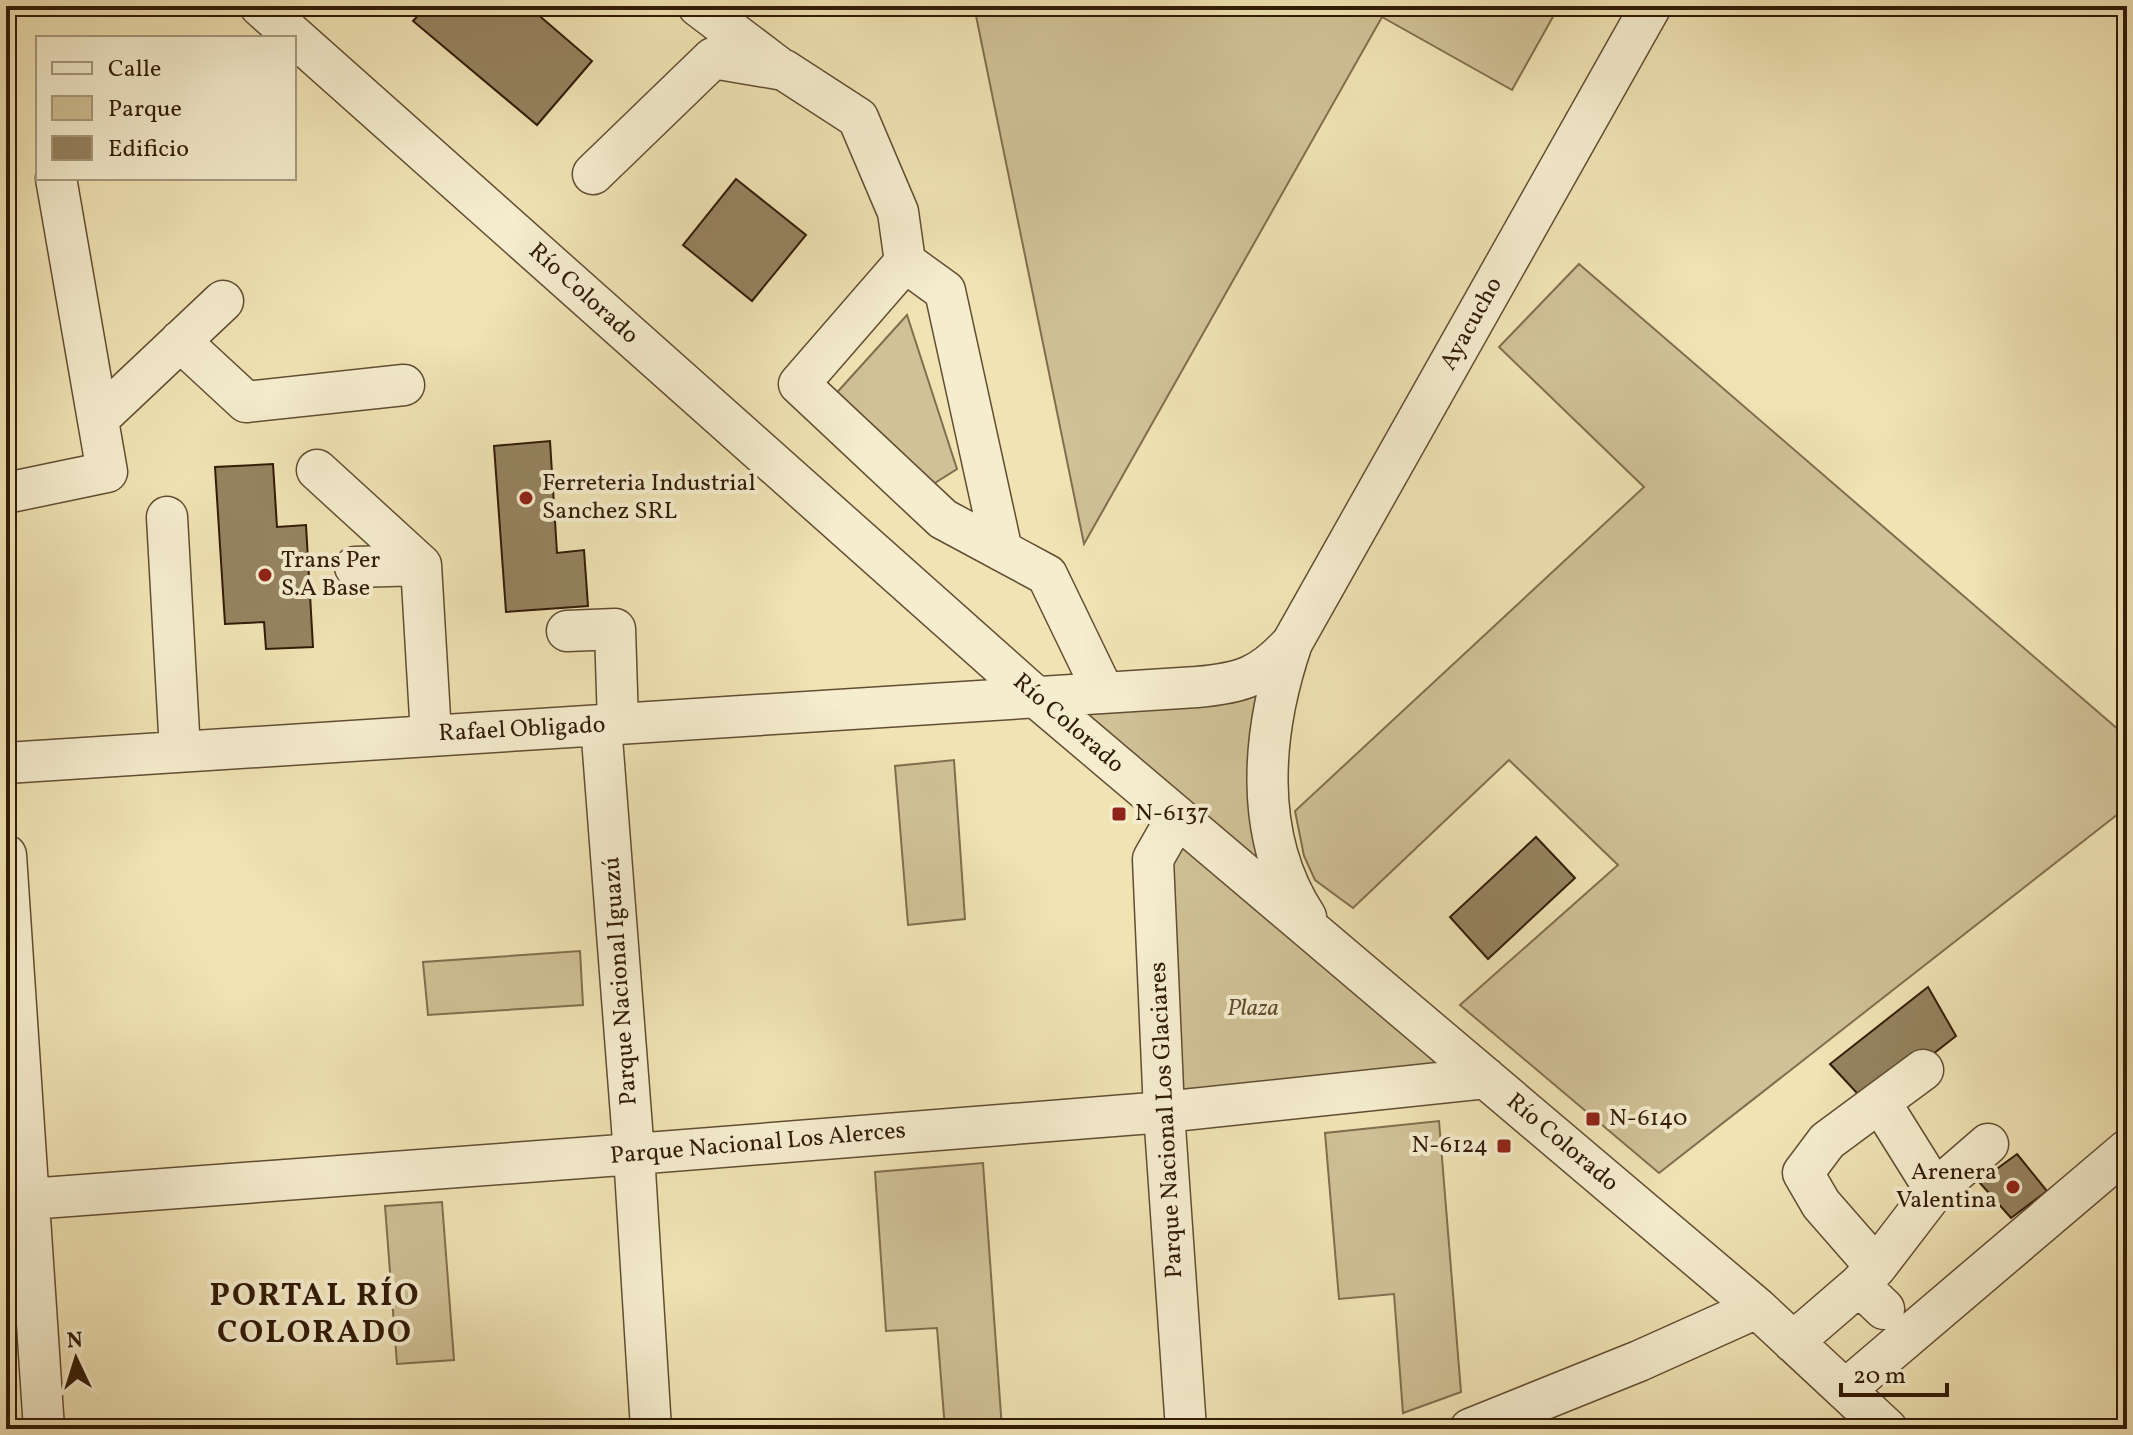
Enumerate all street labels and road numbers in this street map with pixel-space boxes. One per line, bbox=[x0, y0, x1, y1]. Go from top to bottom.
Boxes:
street label: Río Colorado bbox=[520, 235, 646, 353]
street label: Ayacucho bbox=[1432, 271, 1512, 377]
street label: Río Colorado bbox=[1005, 666, 1131, 782]
street label: Rafael Obligado bbox=[438, 709, 606, 751]
street label: Parque Nacional Iguazú bbox=[595, 855, 647, 1107]
street label: Parque Nacional Los Glaciares bbox=[1142, 961, 1192, 1279]
street label: Río Colorado bbox=[1498, 1086, 1626, 1200]
street label: Parque Nacional Los Alerces bbox=[609, 1114, 907, 1174]

